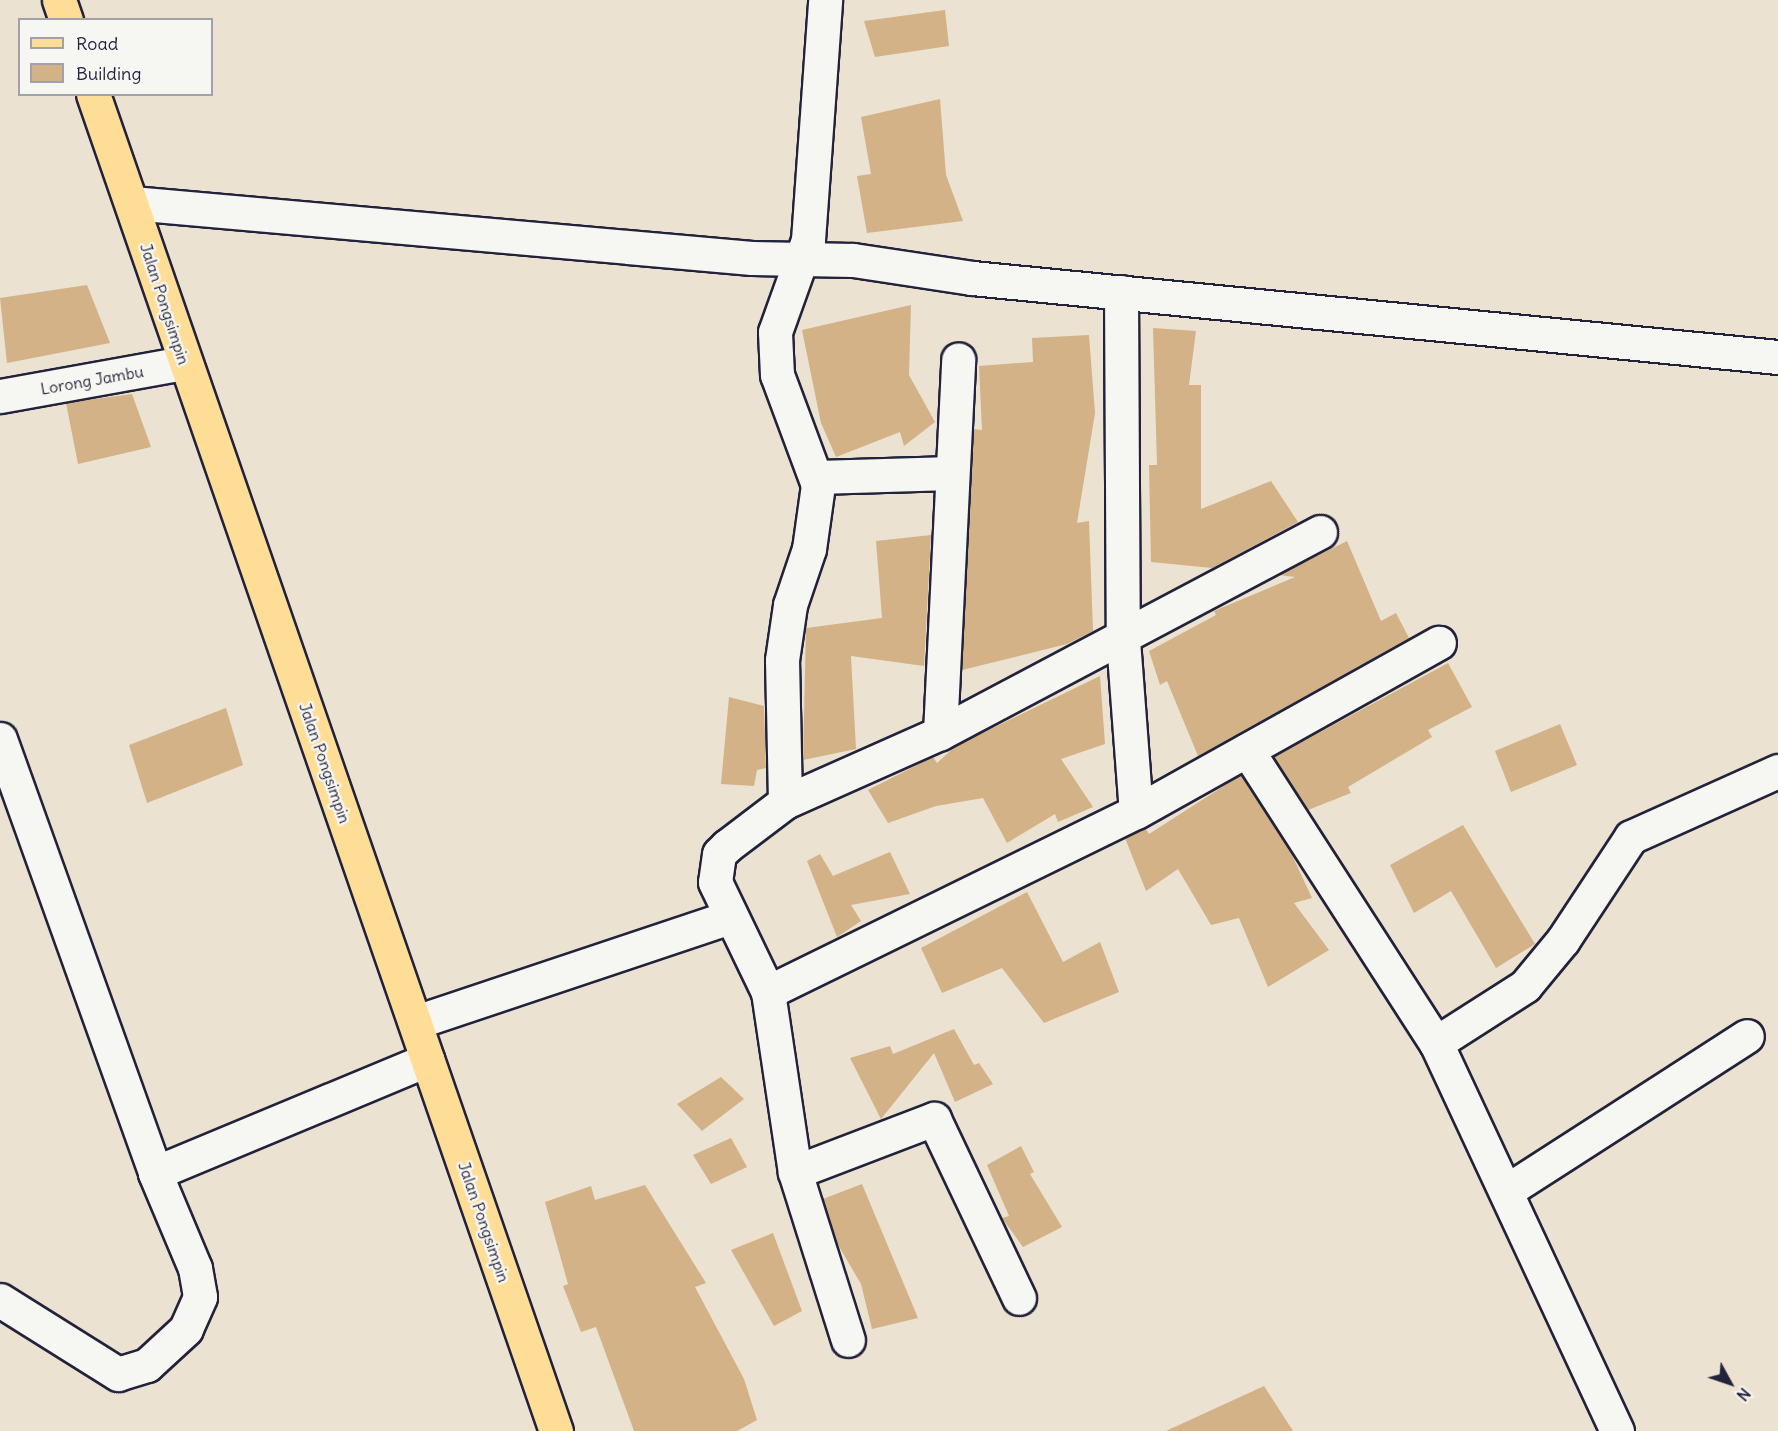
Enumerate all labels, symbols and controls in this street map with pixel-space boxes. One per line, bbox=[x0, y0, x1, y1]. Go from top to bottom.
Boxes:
legend bbox=[18, 18, 213, 96]
text: Road bbox=[76, 32, 118, 55]
text: Building bbox=[76, 62, 141, 85]
street label: Jalan Pongsimpin bbox=[136, 241, 194, 367]
street label: Lorong Jambu bbox=[39, 361, 145, 399]
street label: Jalan Pongsimpin bbox=[295, 700, 355, 826]
street label: Jalan Pongsimpin bbox=[454, 1159, 514, 1285]
north arrow bbox=[1700, 1353, 1760, 1413]
text: N bbox=[1733, 1384, 1755, 1405]

